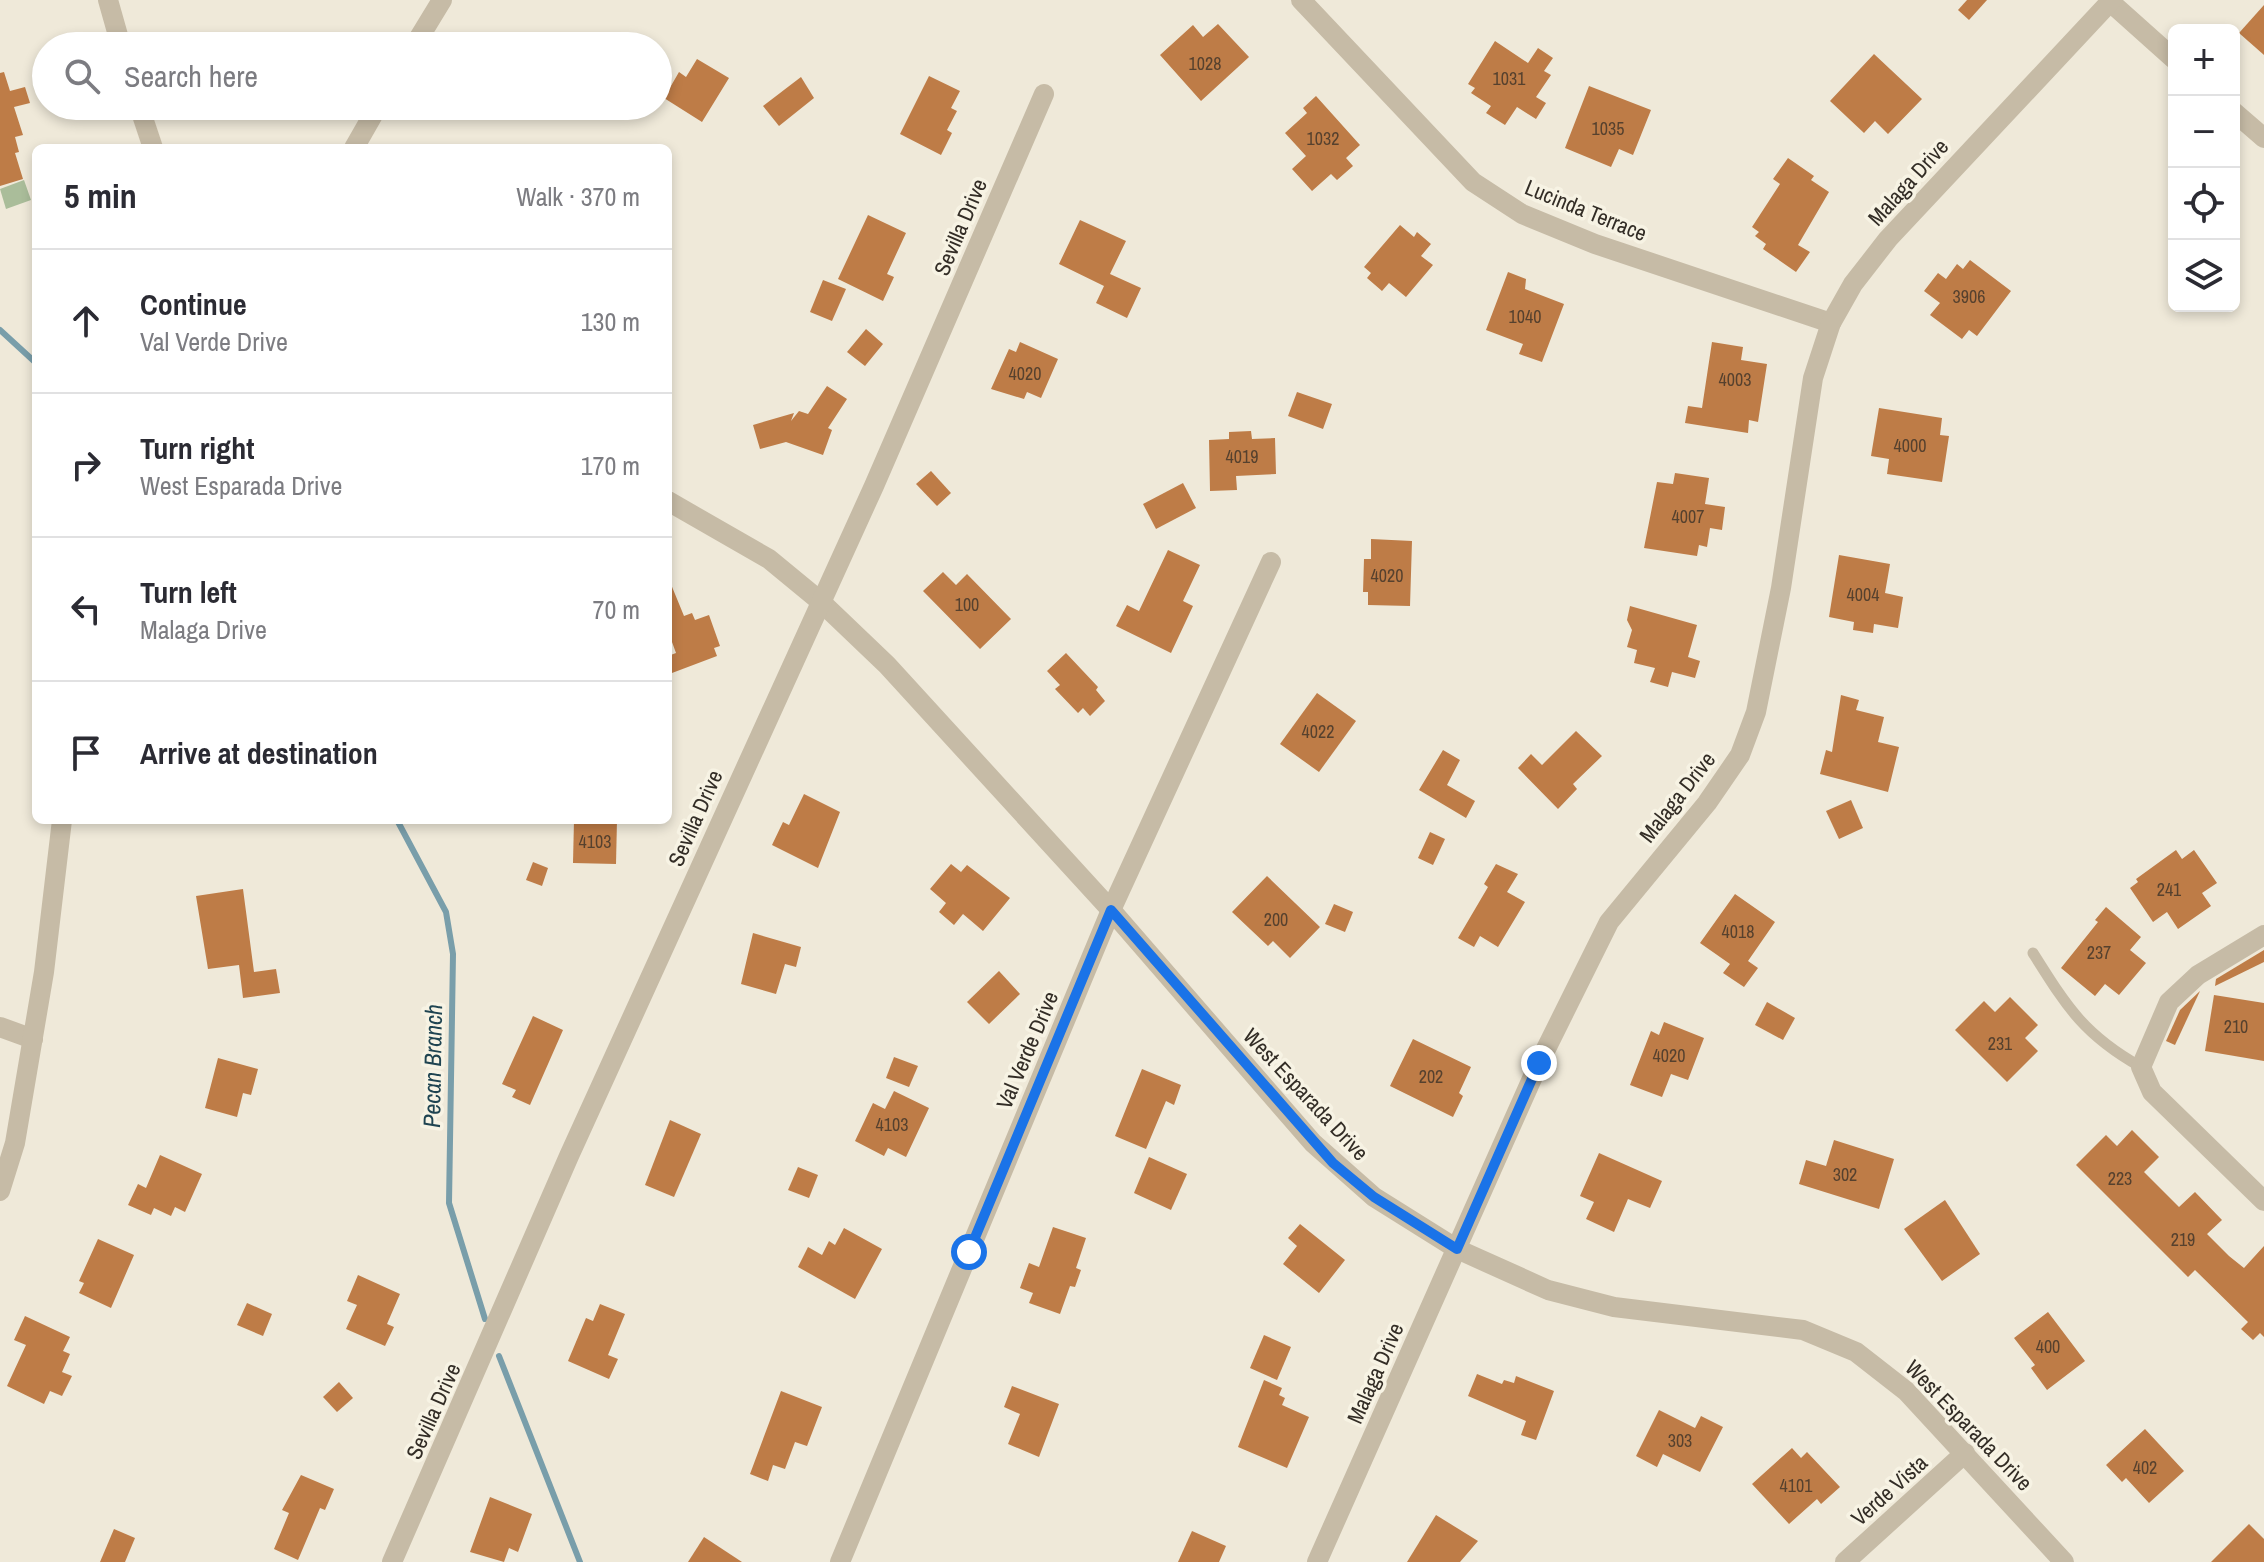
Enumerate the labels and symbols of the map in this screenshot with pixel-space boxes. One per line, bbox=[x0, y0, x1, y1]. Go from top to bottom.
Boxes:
house number: 1028 bbox=[1189, 51, 1221, 76]
house number: 1031 bbox=[1493, 66, 1526, 91]
house number: 1035 bbox=[1592, 116, 1624, 141]
house number: 1032 bbox=[1307, 126, 1339, 151]
street label: Malaga Drive bbox=[1861, 132, 1955, 232]
street label: Lucinda Terrace bbox=[1521, 172, 1651, 248]
street label: Sevilla Drive bbox=[926, 174, 994, 280]
house number: 3906 bbox=[1953, 284, 1985, 309]
house number: 1040 bbox=[1509, 304, 1541, 329]
house number: 4020 bbox=[1009, 361, 1041, 386]
house number: 4003 bbox=[1719, 367, 1751, 392]
house number: 4000 bbox=[1894, 433, 1926, 458]
house number: 4019 bbox=[1226, 444, 1258, 469]
house number: 4007 bbox=[1672, 504, 1704, 529]
house number: 4020 bbox=[1371, 563, 1403, 588]
house number: 4004 bbox=[1847, 582, 1879, 607]
house number: 100 bbox=[955, 592, 979, 617]
house number: 4022 bbox=[1302, 719, 1334, 744]
street label: Malaga Drive bbox=[1632, 745, 1722, 849]
street label: Sevilla Drive bbox=[660, 765, 730, 871]
house number: 4103 bbox=[579, 829, 611, 854]
house number: 241 bbox=[2157, 877, 2182, 902]
house number: 200 bbox=[1264, 907, 1288, 932]
house number: 4018 bbox=[1722, 919, 1754, 944]
house number: 237 bbox=[2087, 940, 2111, 965]
street label: Val Verde Drive bbox=[989, 987, 1065, 1113]
water label: Pecan Branch bbox=[415, 1004, 449, 1128]
house number: 210 bbox=[2224, 1014, 2248, 1039]
street label: West Esparada Drive bbox=[1237, 1021, 1375, 1167]
house number: 231 bbox=[1988, 1031, 2013, 1056]
house number: 4020 bbox=[1653, 1043, 1685, 1068]
route end bbox=[1521, 1045, 1557, 1081]
house number: 202 bbox=[1419, 1064, 1443, 1089]
house number: 4103 bbox=[876, 1112, 908, 1137]
house number: 302 bbox=[1833, 1162, 1857, 1187]
house number: 223 bbox=[2108, 1166, 2132, 1191]
house number: 219 bbox=[2171, 1227, 2195, 1252]
route start bbox=[951, 1234, 987, 1270]
street label: Malaga Drive bbox=[1339, 1318, 1411, 1428]
house number: 400 bbox=[2036, 1334, 2060, 1359]
street label: West Esparada Drive bbox=[1899, 1353, 2039, 1497]
street label: Sevilla Drive bbox=[398, 1358, 468, 1464]
house number: 303 bbox=[1668, 1428, 1692, 1453]
street label: Verde Vista bbox=[1844, 1448, 1934, 1532]
house number: 402 bbox=[2133, 1455, 2157, 1480]
house number: 4101 bbox=[1780, 1473, 1813, 1498]

